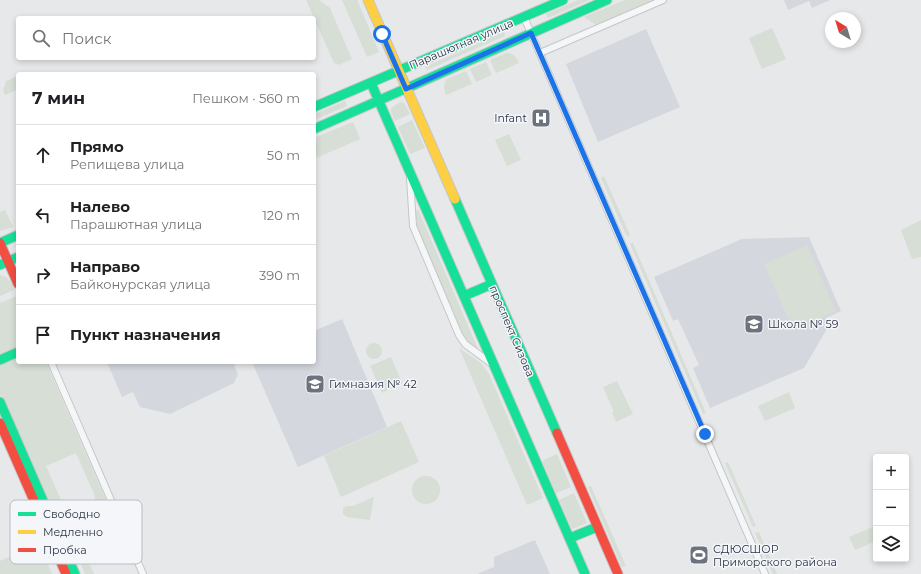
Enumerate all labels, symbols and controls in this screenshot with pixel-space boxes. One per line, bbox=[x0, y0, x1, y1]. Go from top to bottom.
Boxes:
north arrow bbox=[825, 12, 861, 48]
search box bbox=[16, 16, 316, 60]
street label: Парашютная улица bbox=[407, 16, 515, 72]
route start bbox=[373, 25, 391, 43]
icon: search bbox=[30, 27, 52, 49]
text: Поиск bbox=[62, 29, 111, 48]
text: 7 мин bbox=[32, 88, 85, 108]
text: Пешком · 560 m bbox=[192, 90, 300, 106]
hospital icon: Infant bbox=[530, 107, 552, 129]
place label: Infant bbox=[494, 111, 528, 125]
text: Прямо bbox=[70, 137, 124, 156]
icon: ahead bbox=[32, 144, 54, 166]
text: 50 m bbox=[267, 147, 300, 163]
text: Репищева улица bbox=[70, 156, 184, 172]
text: Налево bbox=[70, 197, 130, 216]
icon: left bbox=[32, 204, 54, 226]
text: 120 m bbox=[262, 207, 300, 223]
text: Парашютная улица bbox=[70, 216, 202, 232]
text: Направо bbox=[70, 257, 140, 276]
icon: right bbox=[32, 264, 54, 286]
text: 390 m bbox=[259, 267, 300, 283]
text: Байконурская улица bbox=[70, 276, 211, 292]
street label: проспект Сизова bbox=[486, 283, 538, 379]
school or university icon: Школа № 59 bbox=[743, 313, 765, 335]
place label: Школа № 59 bbox=[768, 317, 839, 331]
icon: arrive bbox=[32, 324, 54, 346]
text: Пункт назначения bbox=[70, 325, 221, 344]
school or university icon: Гимназия № 42 bbox=[304, 373, 326, 395]
place label: Гимназия № 42 bbox=[329, 377, 417, 391]
route end bbox=[696, 425, 714, 443]
map controls bbox=[873, 454, 909, 562]
button: + bbox=[873, 454, 909, 490]
button: − bbox=[873, 490, 909, 526]
legend bbox=[10, 500, 142, 564]
text: Свободно bbox=[43, 507, 100, 521]
text: Медленно bbox=[43, 525, 103, 539]
button: layers bbox=[873, 526, 909, 562]
place label: СДЮСШОР Приморского района bbox=[713, 542, 837, 569]
text: Пробка bbox=[43, 543, 87, 557]
sports icon: СДЮСШОР Приморского района bbox=[688, 544, 710, 566]

